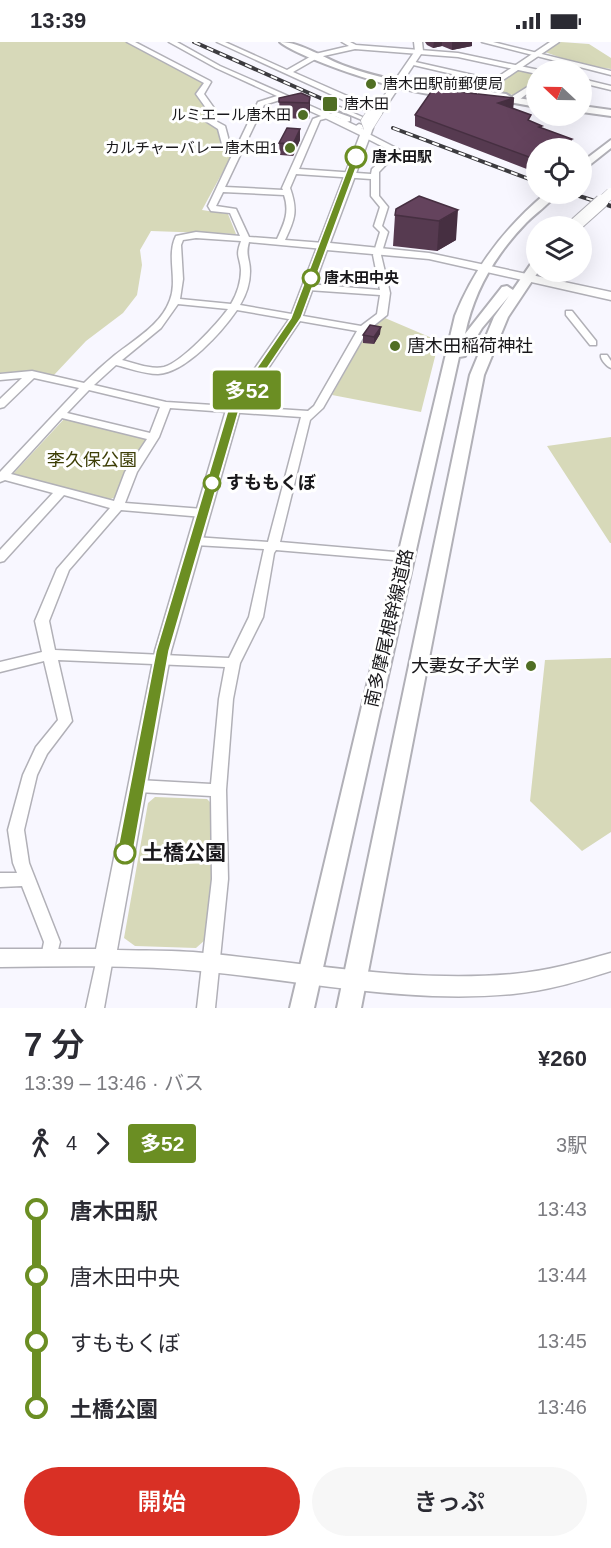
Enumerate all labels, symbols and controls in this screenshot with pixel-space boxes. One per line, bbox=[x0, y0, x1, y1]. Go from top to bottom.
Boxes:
text: 13:39 bbox=[30, 8, 86, 33]
north arrow bbox=[526, 60, 592, 126]
map controls bbox=[526, 60, 592, 282]
place label: 唐木田駅前郵便局 bbox=[383, 75, 503, 92]
marker: 唐木田駅前郵便局 bbox=[364, 77, 378, 91]
marker: 唐木田 bbox=[321, 95, 339, 113]
place label: 唐木田 bbox=[344, 95, 389, 112]
place label: ルミエール唐木田 bbox=[171, 106, 291, 123]
marker: ルミエール唐木田 bbox=[296, 108, 310, 122]
button: locate bbox=[526, 138, 592, 204]
place label: カルチャーバレー唐木田1 bbox=[105, 139, 278, 156]
marker: カルチャーバレー唐木田1 bbox=[283, 141, 297, 155]
marker: 唐木田駅 bbox=[345, 146, 367, 168]
place label: 唐木田駅 bbox=[372, 148, 432, 165]
button: layers bbox=[526, 216, 592, 282]
marker: 唐木田中央 bbox=[302, 269, 320, 287]
place label: 唐木田中央 bbox=[324, 269, 399, 286]
place label: 唐木田稲荷神社 bbox=[407, 336, 533, 356]
marker: 唐木田稲荷神社 bbox=[388, 339, 402, 353]
line badge: 多52 bbox=[212, 370, 282, 410]
text: 多52 bbox=[225, 379, 269, 402]
park label: 李久保公園 bbox=[47, 450, 137, 470]
place label: すももくぼ bbox=[226, 473, 316, 493]
marker: すももくぼ bbox=[203, 474, 221, 492]
street label: 南多摩尾根幹線道路 bbox=[361, 547, 417, 709]
place label: 大妻女子大学 bbox=[411, 656, 519, 676]
marker: 大妻女子大学 bbox=[524, 659, 538, 673]
place label: 土橋公園 bbox=[142, 841, 226, 864]
marker: 土橋公園 bbox=[114, 842, 136, 864]
text: 7 分 bbox=[24, 1026, 85, 1063]
text: ¥260 bbox=[538, 1046, 587, 1071]
text: 13:39 – 13:46 · バス bbox=[24, 1072, 204, 1094]
icon: walk bbox=[24, 1127, 57, 1160]
icon: forward bbox=[86, 1127, 119, 1160]
text: 4 bbox=[66, 1132, 77, 1154]
text: 多52 bbox=[140, 1132, 184, 1155]
text: 3駅 bbox=[556, 1134, 587, 1156]
text: 13:43 bbox=[537, 1198, 587, 1220]
text: 唐木田駅 bbox=[70, 1199, 158, 1224]
text: 13:44 bbox=[537, 1264, 587, 1286]
text: 唐木田中央 bbox=[70, 1265, 180, 1290]
text: 13:45 bbox=[537, 1330, 587, 1352]
text: すももくぼ bbox=[70, 1331, 180, 1356]
text: 13:46 bbox=[537, 1396, 587, 1418]
text: 土橋公園 bbox=[70, 1397, 158, 1422]
button: 開始 bbox=[24, 1467, 300, 1536]
button: きっぷ bbox=[312, 1467, 587, 1536]

